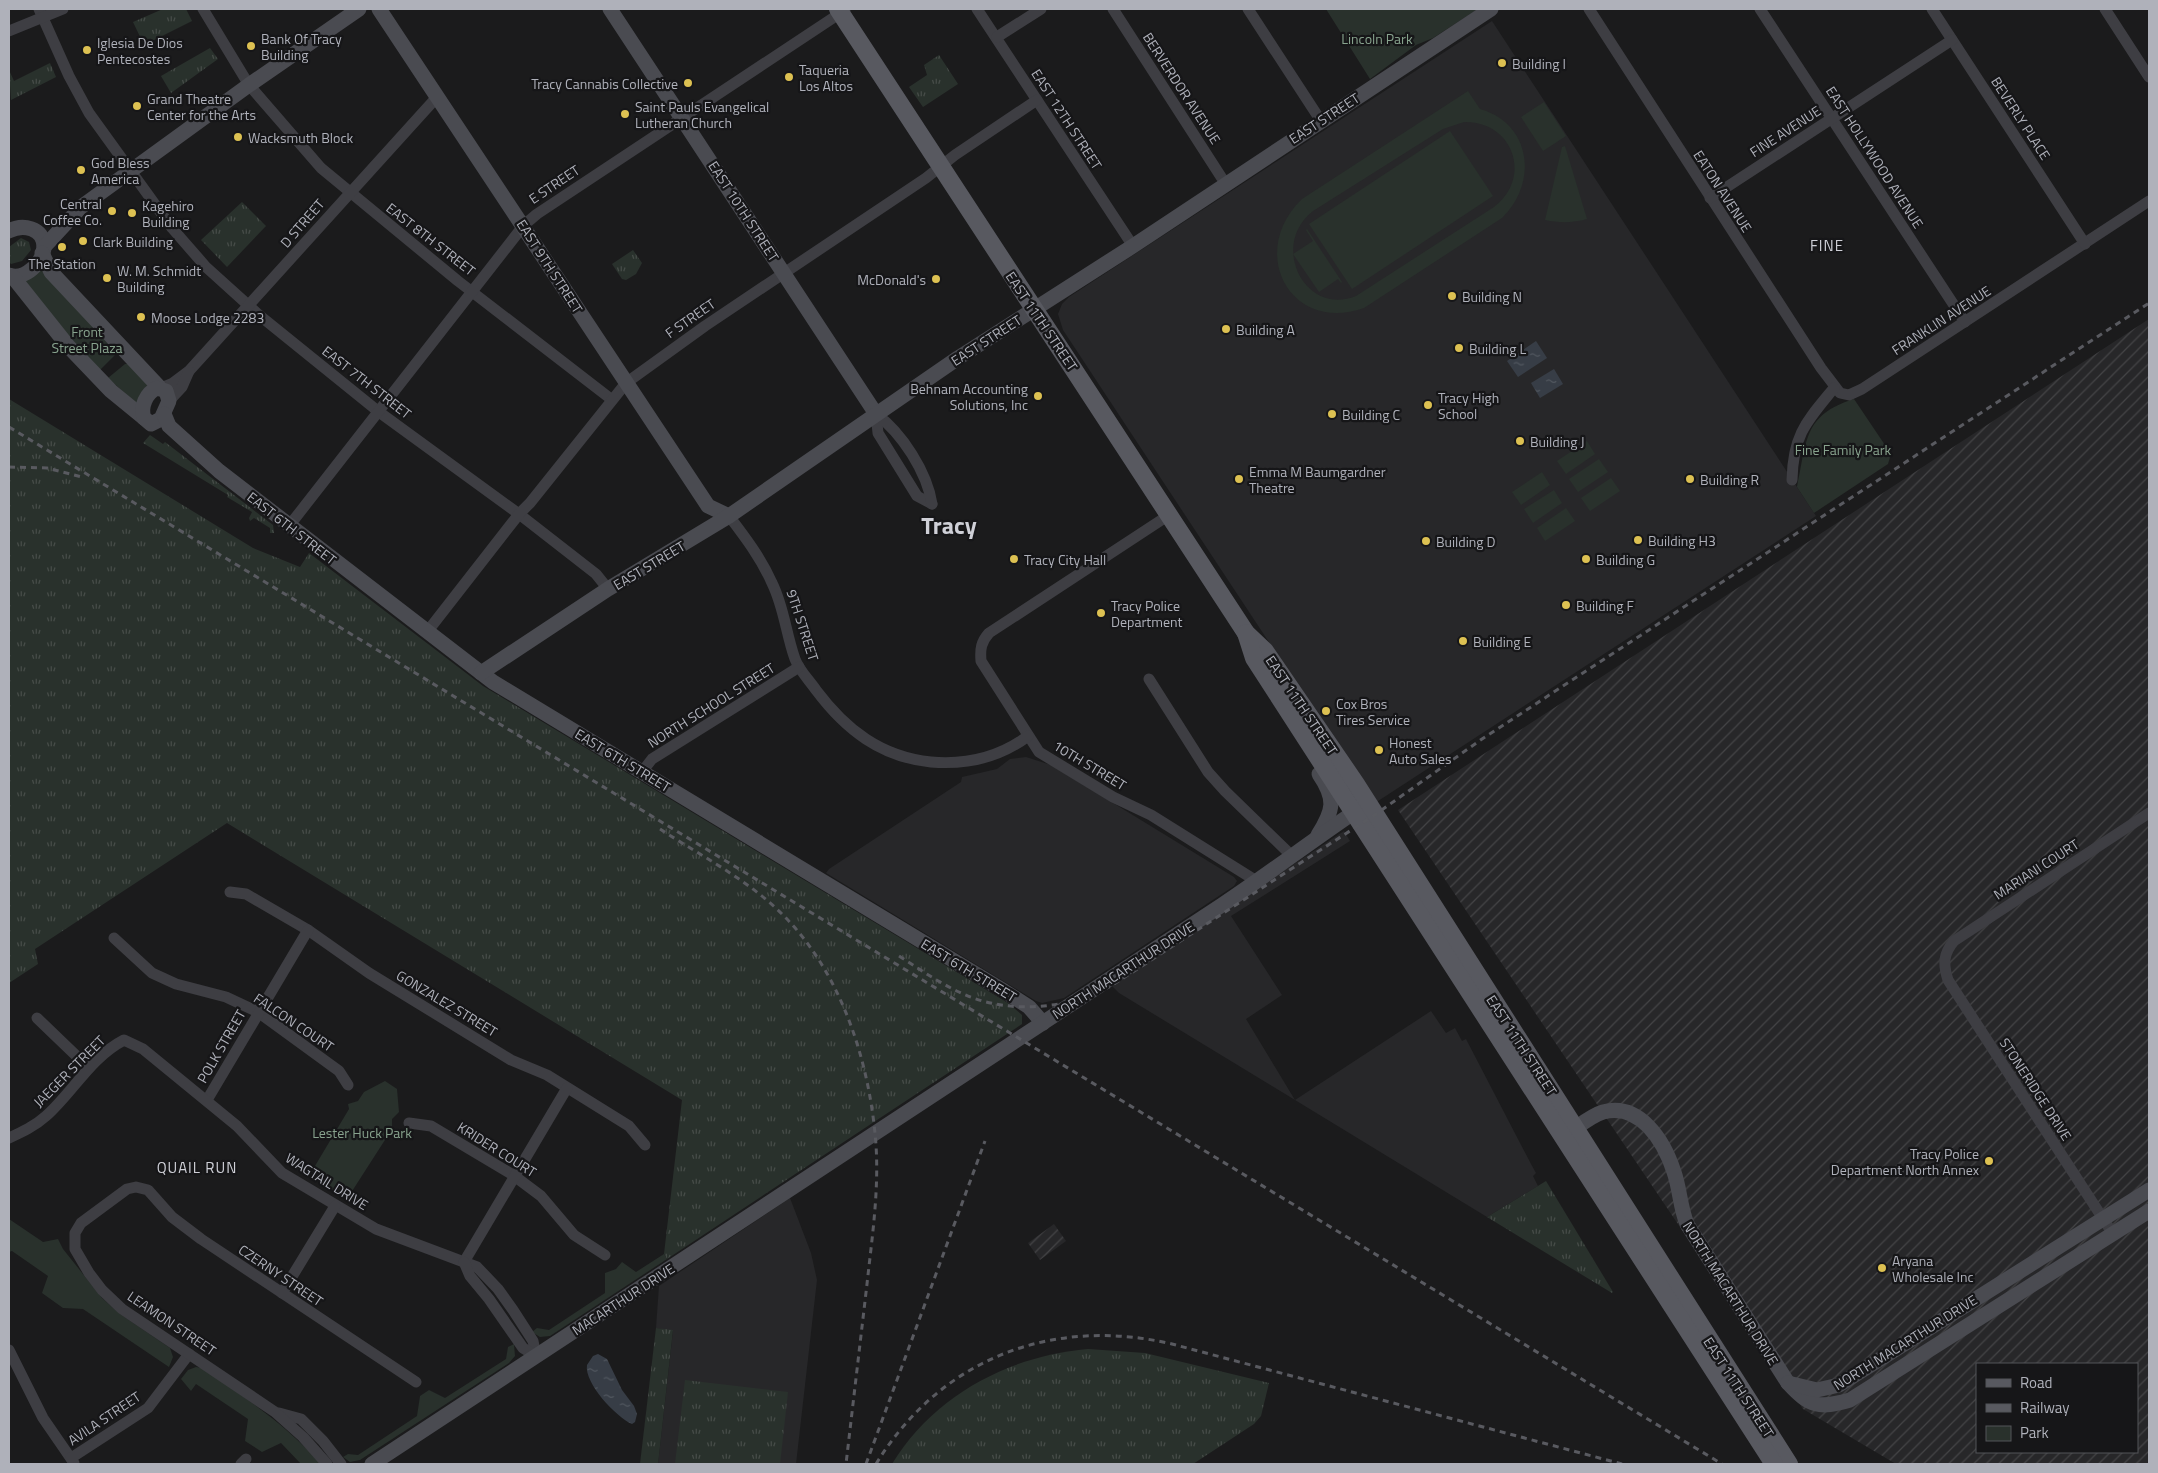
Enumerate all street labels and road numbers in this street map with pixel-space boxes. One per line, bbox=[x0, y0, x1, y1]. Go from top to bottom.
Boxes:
street label: BERVERDOR AVENUE bbox=[1138, 28, 1226, 148]
street label: EAST 12TH STREET bbox=[1027, 65, 1108, 174]
street label: BEVERLY PLACE bbox=[1986, 72, 2056, 164]
street label: EAST HOLLYWOOD AVENUE bbox=[1821, 82, 1929, 232]
street label: EAST STREET bbox=[1285, 87, 1364, 149]
street label: FINE AVENUE bbox=[1745, 100, 1825, 162]
street label: EATON AVENUE bbox=[1688, 146, 1758, 236]
street label: EAST 10TH STREET bbox=[704, 157, 785, 266]
street label: E STREET bbox=[524, 159, 584, 209]
street label: D STREET bbox=[275, 194, 330, 252]
street label: EAST 8TH STREET bbox=[382, 197, 481, 281]
street label: EAST 9TH STREET bbox=[512, 215, 589, 318]
street label: EAST 11TH STREET bbox=[1001, 267, 1083, 375]
street label: FRANKLIN AVENUE bbox=[1887, 280, 1995, 360]
street label: F STREET bbox=[661, 293, 720, 343]
street label: EAST STREET bbox=[947, 309, 1026, 371]
street label: EAST 7TH STREET bbox=[318, 340, 417, 424]
street label: EAST 6TH STREET bbox=[243, 486, 342, 570]
street label: EAST STREET bbox=[609, 535, 689, 595]
street label: 9TH STREET bbox=[782, 586, 825, 664]
street label: EAST 11TH STREET bbox=[1261, 651, 1343, 759]
street label: NORTH SCHOOL STREET bbox=[643, 657, 779, 753]
street label: EAST 6TH STREET bbox=[571, 723, 675, 797]
street label: 10TH STREET bbox=[1049, 735, 1131, 795]
street label: MARIANI COURT bbox=[1989, 833, 2083, 905]
street label: NORTH MACARTHUR DRIVE bbox=[1048, 916, 1199, 1024]
street label: EAST 6TH STREET bbox=[917, 933, 1021, 1007]
street label: GONZALEZ STREET bbox=[392, 964, 502, 1042]
street label: FALCON COURT bbox=[250, 987, 339, 1057]
street label: EAST 11TH STREET bbox=[1482, 991, 1563, 1100]
street label: POLK STREET bbox=[191, 1005, 251, 1087]
street label: JAEGER STREET bbox=[28, 1030, 110, 1112]
street label: STONERIDGE DRIVE bbox=[1995, 1034, 2077, 1145]
street label: KRIDER COURT bbox=[453, 1116, 541, 1182]
street label: WAGTAIL DRIVE bbox=[282, 1147, 373, 1215]
street label: NORTH MACARTHUR DRIVE bbox=[1678, 1217, 1784, 1369]
street label: CZERNY STREET bbox=[235, 1239, 328, 1311]
street label: MACARTHUR DRIVE bbox=[567, 1258, 679, 1340]
street label: LEAMON STREET bbox=[124, 1286, 221, 1361]
street label: NORTH MACARTHUR DRIVE bbox=[1829, 1289, 1981, 1395]
street label: EAST 11TH STREET bbox=[1699, 1333, 1780, 1442]
street label: AVILA STREET bbox=[63, 1385, 145, 1450]

